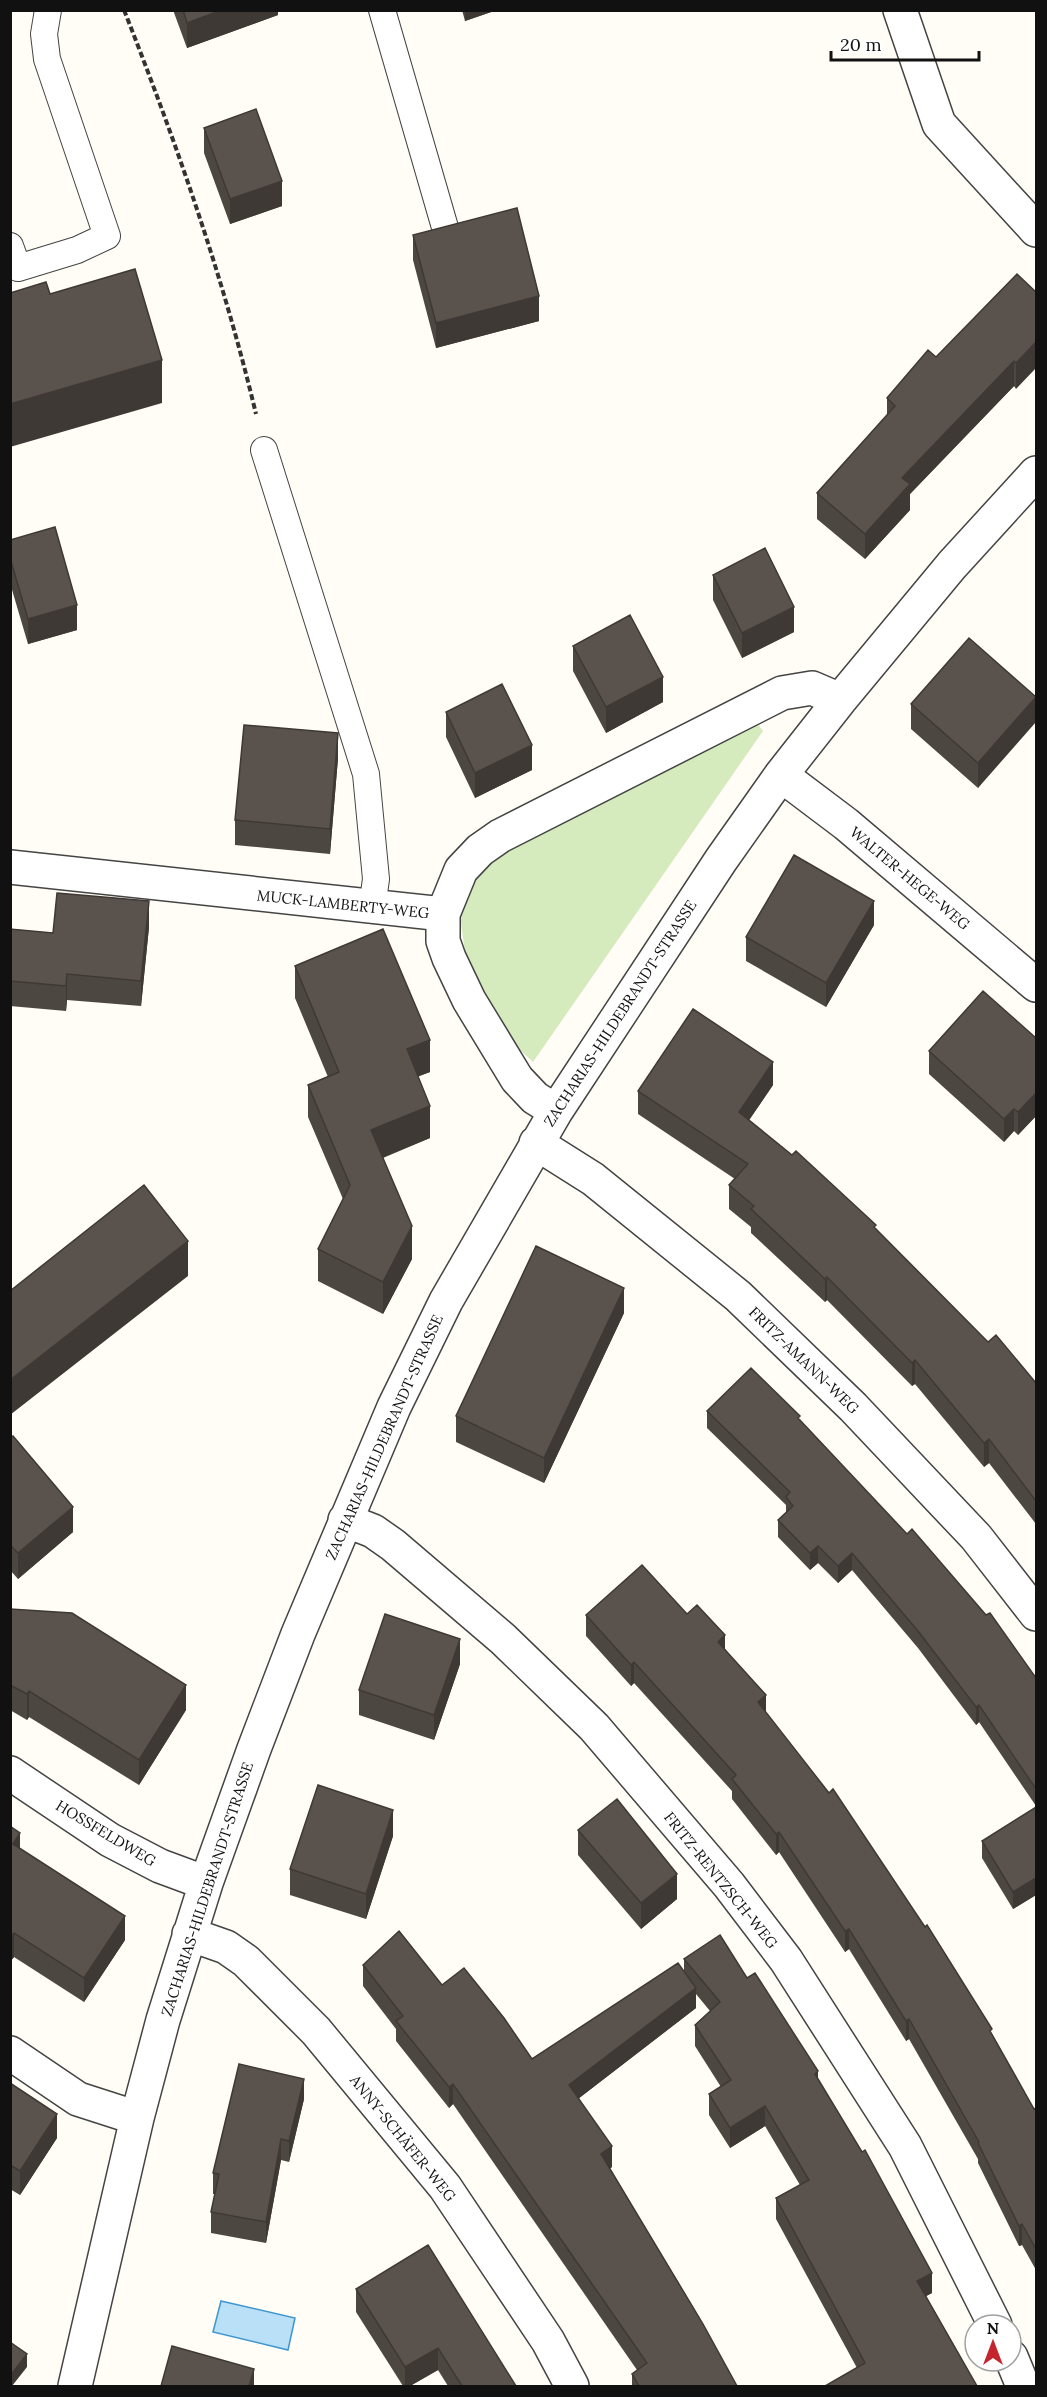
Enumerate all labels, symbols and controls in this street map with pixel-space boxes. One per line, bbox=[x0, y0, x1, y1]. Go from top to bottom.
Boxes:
scale bar bbox=[831, 24, 980, 62]
text: 20 m bbox=[840, 33, 882, 56]
street label: WALTER-HEGE-WEG bbox=[846, 822, 974, 934]
street label: MUCK-LAMBERTY-WEG bbox=[256, 885, 431, 923]
street label: ZACHARIAS-HILDEBRANDT-STRASSE bbox=[540, 896, 700, 1130]
street label: FRITZ-AMANN-WEG bbox=[745, 1302, 864, 1418]
street label: ZACHARIAS-HILDEBRANDT-STRASSE bbox=[321, 1311, 447, 1563]
street label: ZACHARIAS-HILDEBRANDT-STRASSE bbox=[157, 1759, 257, 2019]
street label: HOSSFELDWEG bbox=[53, 1796, 160, 1871]
street label: FRITZ-RENTZSCH-WEG bbox=[660, 1808, 782, 1953]
street label: ANNY-SCHÄFER-WEG bbox=[345, 2070, 460, 2206]
north arrow bbox=[963, 2313, 1023, 2373]
text: N bbox=[987, 2318, 999, 2338]

